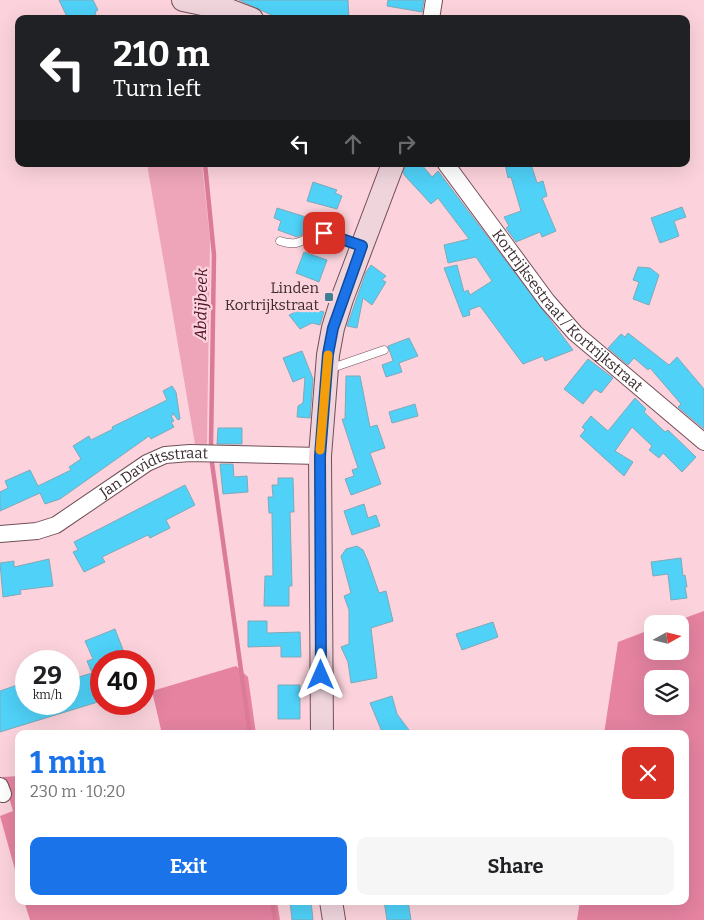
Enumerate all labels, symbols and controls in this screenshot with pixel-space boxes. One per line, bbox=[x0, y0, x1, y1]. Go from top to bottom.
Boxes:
text: 210 m bbox=[113, 33, 210, 75]
icon: left bbox=[30, 35, 95, 100]
text: Turn left bbox=[113, 75, 201, 102]
icon: left bbox=[286, 130, 314, 158]
icon: ahead bbox=[339, 130, 367, 158]
icon: right bbox=[392, 130, 420, 158]
pin bbox=[303, 212, 345, 254]
icon: arrive bbox=[310, 219, 338, 247]
street label: Kortrijksestraat / Kortrijkstraat bbox=[488, 226, 647, 396]
water label: Abdijbeek bbox=[191, 267, 211, 341]
place label: Linden Kortrijkstraat bbox=[225, 279, 320, 314]
marker: Linden Kortrijkstraat bbox=[323, 291, 335, 303]
street label: Jan Davidtsstraat bbox=[96, 444, 209, 502]
north arrow bbox=[644, 615, 689, 660]
map controls bbox=[644, 615, 689, 715]
position arrow bbox=[294, 648, 346, 700]
speed limit sign: 40 bbox=[90, 650, 155, 715]
text: 29 bbox=[33, 661, 62, 691]
button: layers bbox=[644, 670, 689, 715]
text: km/h bbox=[33, 688, 62, 702]
text: 1 min bbox=[30, 745, 106, 781]
button: close bbox=[622, 747, 674, 799]
text: 230 m · 10:20 bbox=[30, 782, 125, 801]
button: Exit bbox=[30, 837, 347, 895]
button: Share bbox=[357, 837, 674, 895]

